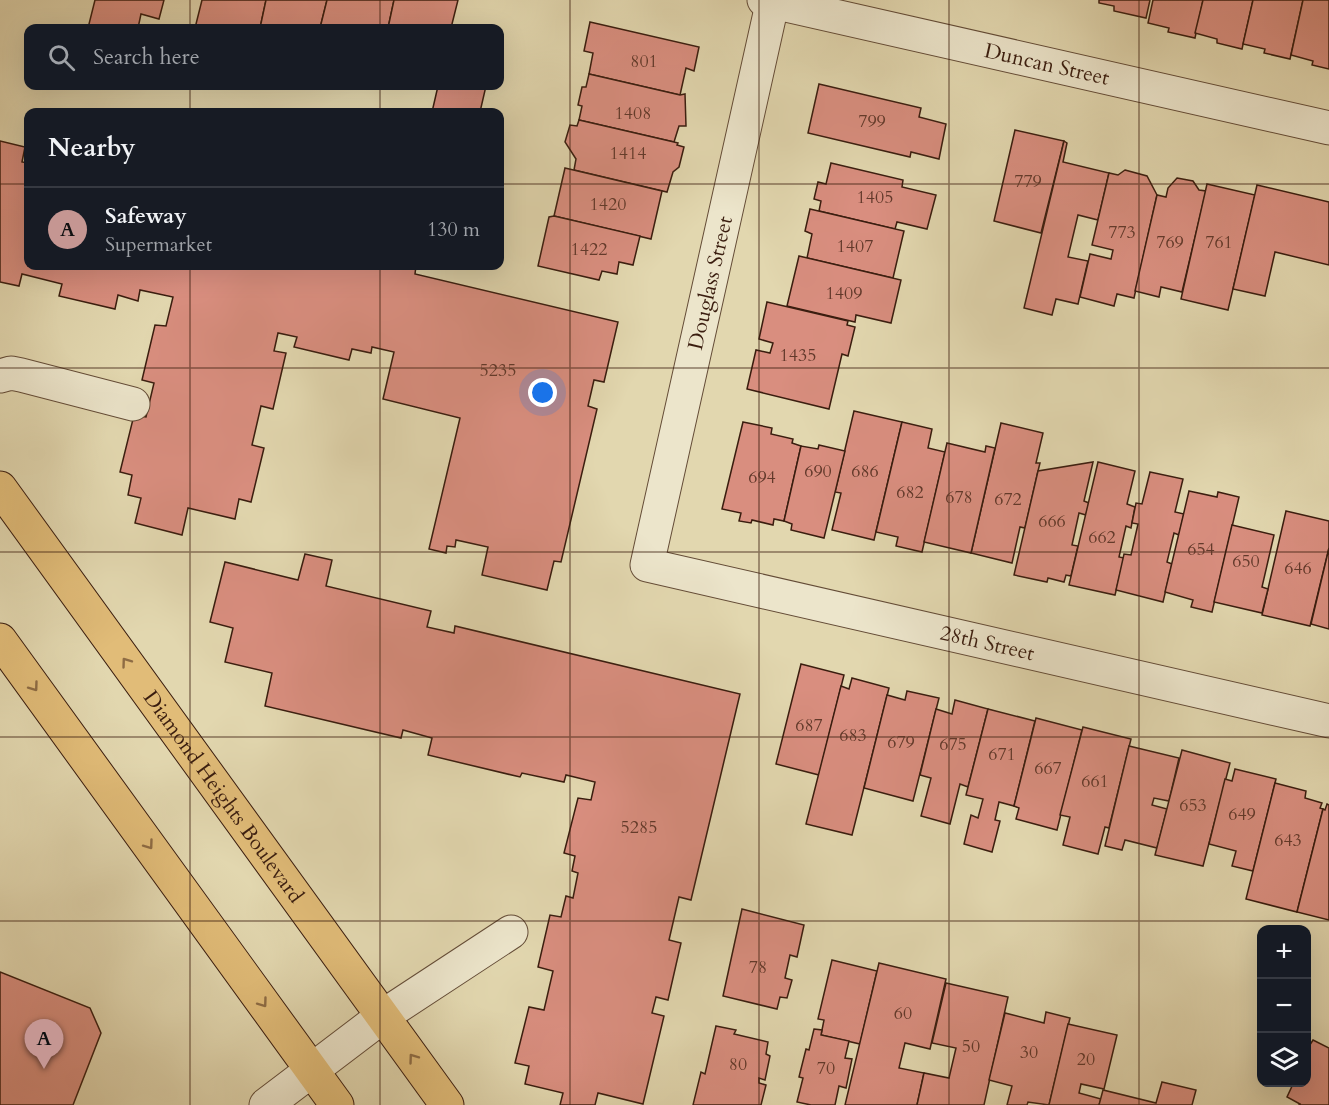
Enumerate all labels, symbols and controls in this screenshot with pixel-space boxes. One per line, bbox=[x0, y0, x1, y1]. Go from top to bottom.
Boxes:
search box bbox=[24, 24, 504, 90]
street label: Duncan Street bbox=[981, 36, 1112, 93]
icon: search bbox=[45, 41, 78, 74]
text: Search here bbox=[93, 42, 200, 72]
house number: 801 bbox=[630, 49, 658, 74]
house number: 1408 bbox=[615, 101, 651, 126]
house number: 799 bbox=[858, 109, 886, 134]
text: Nearby bbox=[48, 130, 136, 165]
house number: 1414 bbox=[610, 141, 646, 166]
house number: 779 bbox=[1014, 169, 1042, 194]
house number: 1405 bbox=[857, 185, 893, 210]
house number: 1420 bbox=[590, 192, 626, 217]
text: Safeway bbox=[105, 201, 187, 231]
street label: Douglass Street bbox=[681, 213, 740, 353]
text: A bbox=[60, 216, 75, 243]
text: 130 m bbox=[427, 216, 480, 243]
house number: 773 bbox=[1108, 220, 1136, 245]
house number: 769 bbox=[1156, 230, 1184, 255]
house number: 761 bbox=[1205, 230, 1233, 255]
text: Supermarket bbox=[105, 231, 212, 258]
house number: 1407 bbox=[837, 234, 873, 259]
house number: 1422 bbox=[571, 237, 607, 262]
house number: 1409 bbox=[826, 281, 862, 306]
house number: 1435 bbox=[780, 343, 816, 368]
house number: 5235 bbox=[480, 358, 516, 383]
your location bbox=[528, 378, 557, 407]
house number: 690 bbox=[804, 459, 832, 484]
house number: 686 bbox=[851, 459, 879, 484]
house number: 694 bbox=[748, 465, 776, 490]
house number: 682 bbox=[896, 480, 924, 505]
house number: 678 bbox=[945, 485, 973, 510]
house number: 672 bbox=[994, 487, 1022, 512]
house number: 666 bbox=[1038, 509, 1066, 534]
house number: 662 bbox=[1088, 525, 1116, 550]
house number: 654 bbox=[1187, 537, 1215, 562]
house number: 650 bbox=[1232, 549, 1260, 574]
house number: 646 bbox=[1284, 556, 1312, 581]
street label: 28th Street bbox=[937, 619, 1038, 668]
one-way arrow bbox=[122, 657, 133, 668]
one-way arrow bbox=[27, 681, 38, 692]
street label: Diamond Heights Boulevard bbox=[136, 685, 310, 909]
house number: 687 bbox=[795, 713, 823, 738]
house number: 683 bbox=[839, 723, 867, 748]
house number: 679 bbox=[887, 730, 915, 755]
house number: 675 bbox=[939, 732, 967, 757]
house number: 671 bbox=[988, 742, 1016, 767]
house number: 667 bbox=[1034, 756, 1062, 781]
house number: 661 bbox=[1081, 769, 1109, 794]
house number: 653 bbox=[1179, 793, 1207, 818]
house number: 649 bbox=[1228, 802, 1256, 827]
house number: 5285 bbox=[621, 815, 657, 840]
house number: 643 bbox=[1274, 828, 1302, 853]
one-way arrow bbox=[141, 839, 152, 850]
map controls bbox=[1257, 925, 1311, 1087]
button: + bbox=[1257, 925, 1311, 979]
house number: 78 bbox=[749, 955, 767, 980]
button: − bbox=[1257, 979, 1311, 1033]
one-way arrow bbox=[256, 997, 267, 1008]
house number: 60 bbox=[894, 1001, 912, 1026]
pin: A bbox=[24, 1020, 63, 1069]
button: layers bbox=[1257, 1033, 1311, 1087]
house number: 50 bbox=[962, 1034, 980, 1059]
house number: 30 bbox=[1020, 1040, 1038, 1065]
house number: 20 bbox=[1077, 1047, 1095, 1072]
house number: 80 bbox=[729, 1052, 747, 1077]
one-way arrow bbox=[409, 1053, 420, 1064]
house number: 70 bbox=[817, 1056, 835, 1081]

